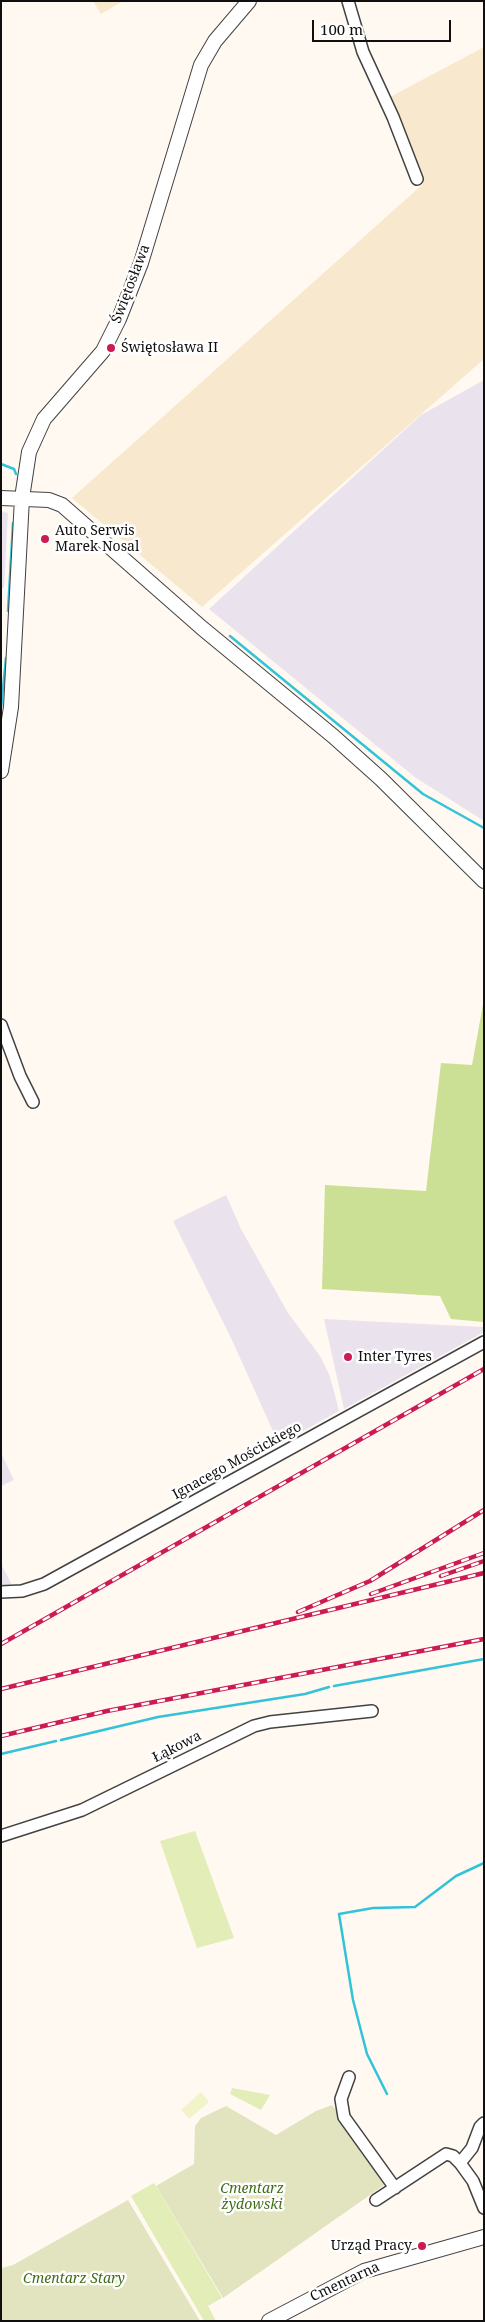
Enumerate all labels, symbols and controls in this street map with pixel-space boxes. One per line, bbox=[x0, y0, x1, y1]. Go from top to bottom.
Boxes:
scale bar bbox=[315, 10, 454, 42]
text: 100 m bbox=[320, 19, 363, 39]
street label: Świętosława bbox=[108, 242, 154, 326]
place label: Świętosława II bbox=[121, 340, 218, 356]
marker: Świętosława II bbox=[105, 342, 117, 354]
place label: Auto Serwis Marek Nosal bbox=[55, 523, 139, 556]
marker: Auto Serwis Marek Nosal bbox=[39, 533, 51, 545]
place label: Inter Tyres bbox=[358, 1349, 432, 1365]
marker: Inter Tyres bbox=[342, 1351, 354, 1363]
street label: Ignacego Mościckiego bbox=[170, 1419, 304, 1503]
street label: Łąkowa bbox=[150, 1728, 204, 1766]
park label: Cmentarz żydowski bbox=[220, 2181, 284, 2214]
place label: Urząd Pracy bbox=[331, 2238, 412, 2254]
marker: Urząd Pracy bbox=[416, 2240, 428, 2252]
street label: Cmentarna bbox=[308, 2259, 382, 2305]
park label: Cmentarz Stary bbox=[23, 2271, 125, 2287]

